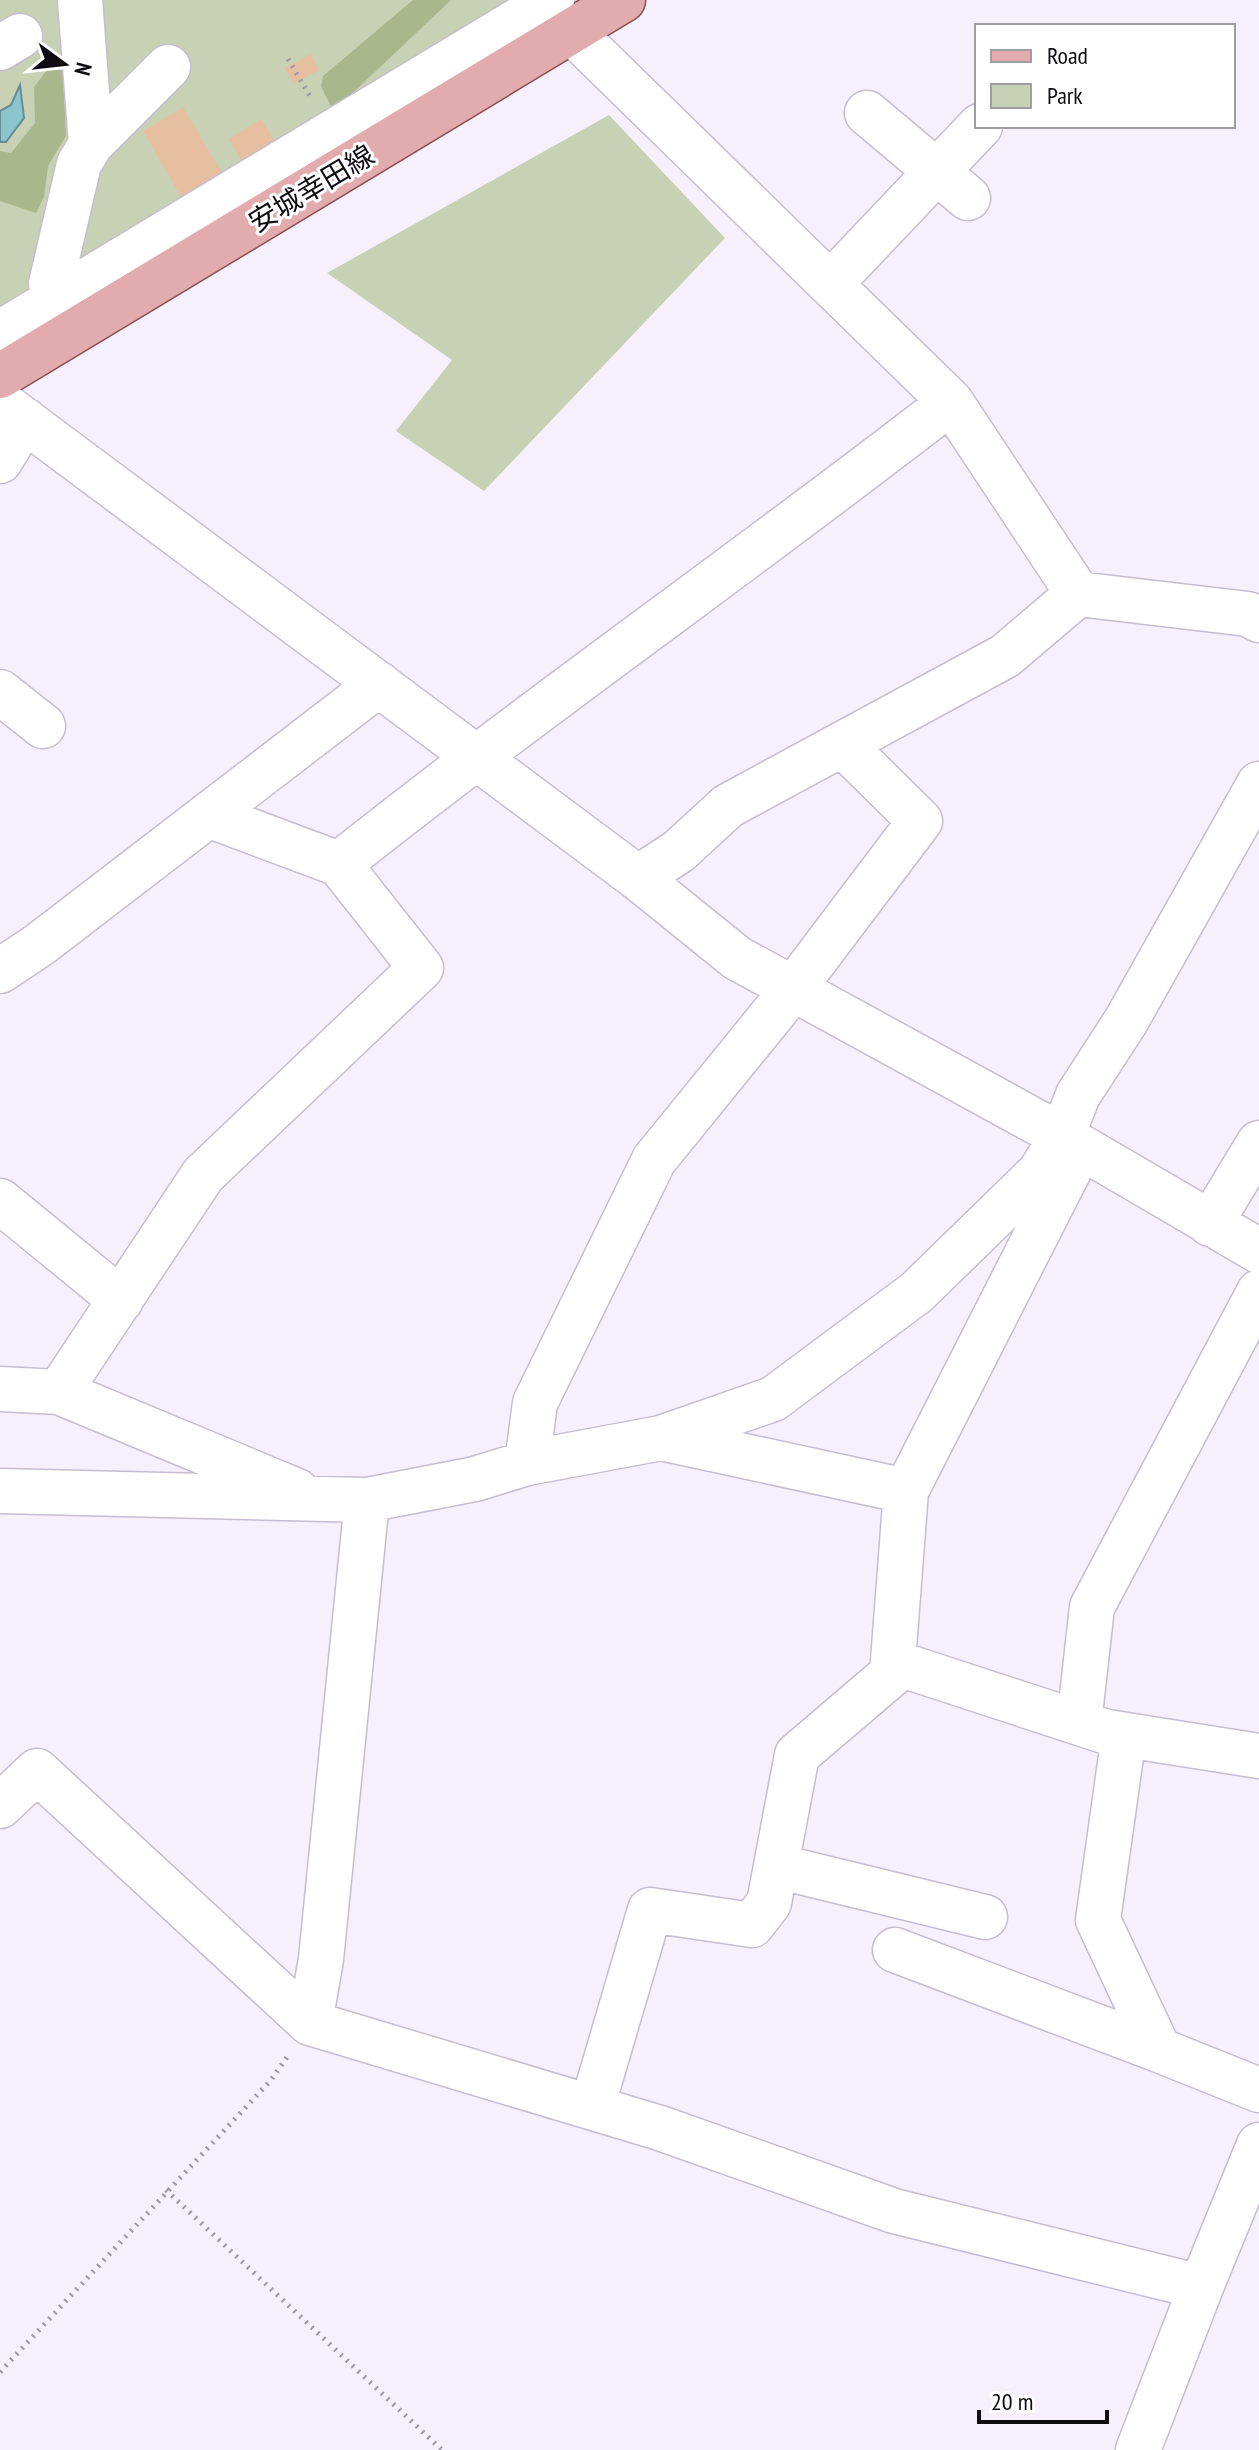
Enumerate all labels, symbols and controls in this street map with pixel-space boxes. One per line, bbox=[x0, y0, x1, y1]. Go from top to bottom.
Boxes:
north arrow bbox=[24, 24, 104, 104]
legend bbox=[975, 24, 1235, 128]
text: Road bbox=[1047, 40, 1088, 71]
text: N bbox=[68, 60, 98, 79]
text: Park bbox=[1047, 80, 1083, 111]
street label: 安城幸田線 bbox=[241, 136, 381, 240]
scale bar bbox=[979, 2374, 1107, 2424]
text: 20 m bbox=[991, 2386, 1033, 2417]

